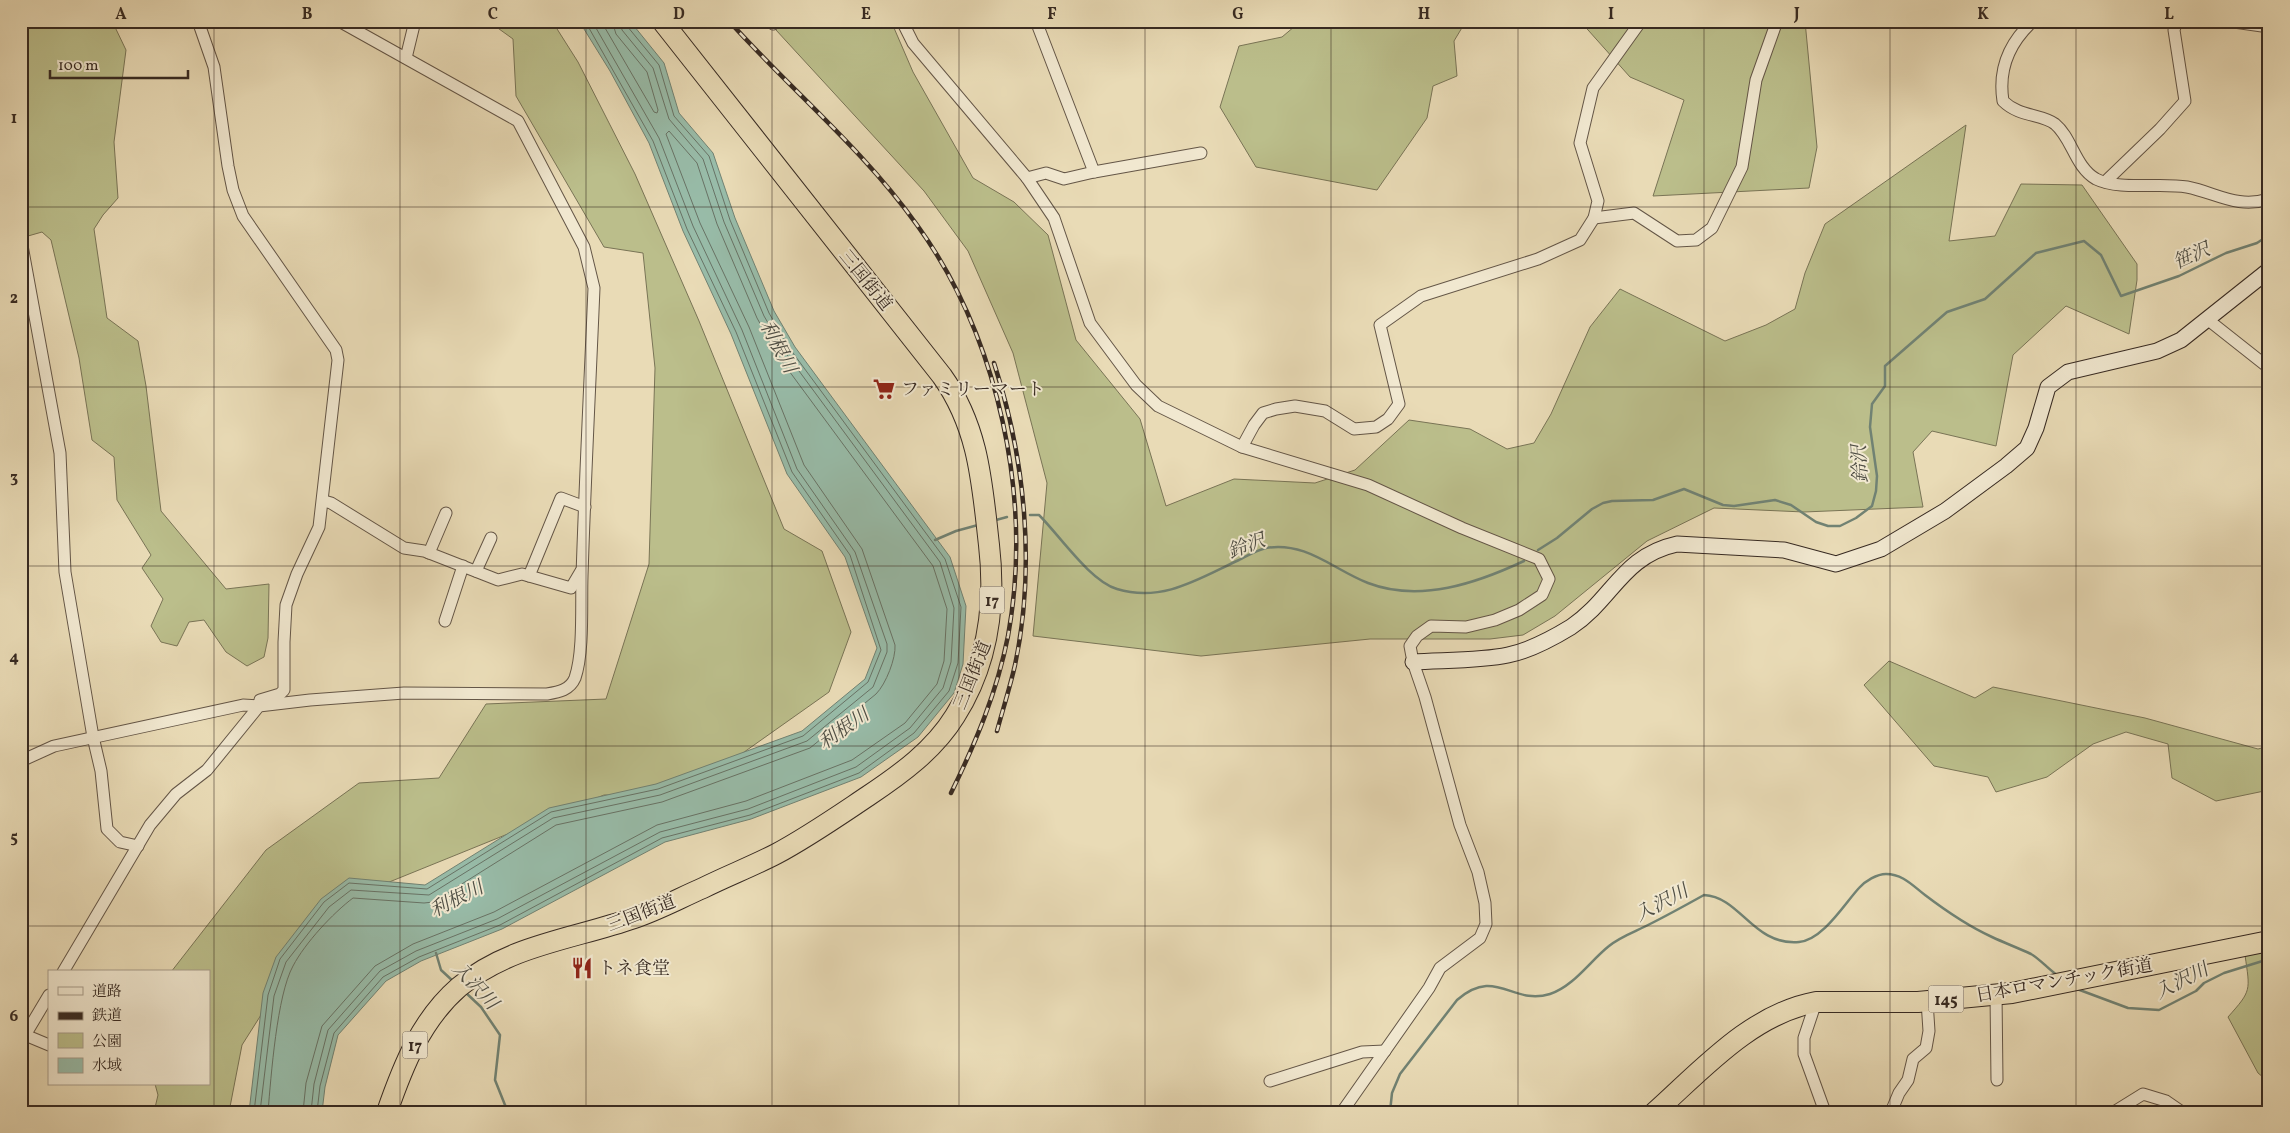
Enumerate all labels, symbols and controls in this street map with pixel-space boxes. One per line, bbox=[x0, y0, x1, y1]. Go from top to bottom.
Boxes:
text: A bbox=[115, 4, 127, 26]
text: B bbox=[302, 4, 313, 26]
text: C bbox=[488, 4, 498, 26]
text: D bbox=[673, 4, 685, 26]
text: E bbox=[861, 4, 871, 26]
text: F bbox=[1047, 4, 1057, 26]
text: G bbox=[1232, 4, 1244, 26]
text: H bbox=[1418, 4, 1430, 26]
text: I bbox=[1608, 4, 1614, 26]
text: J bbox=[1793, 4, 1800, 26]
text: K bbox=[1977, 4, 1989, 26]
text: L bbox=[2164, 4, 2174, 26]
scale bar bbox=[50, 48, 188, 80]
text: 100 m bbox=[58, 56, 98, 77]
text: 1 bbox=[11, 108, 17, 130]
water label: 笹沢 bbox=[2169, 236, 2216, 276]
street label: 三国街道 bbox=[832, 245, 897, 317]
text: 2 bbox=[10, 288, 18, 310]
water label: 利根川 bbox=[752, 316, 803, 380]
supermarket icon: ファミリーマート bbox=[871, 376, 897, 402]
place label: ファミリーマート bbox=[901, 378, 1045, 403]
water label: 鈴沢 bbox=[1847, 442, 1875, 484]
text: 3 bbox=[10, 467, 18, 489]
water label: 鈴沢 bbox=[1224, 527, 1271, 566]
road number: 17 bbox=[980, 586, 1004, 614]
street label: 三国街道 bbox=[948, 638, 998, 714]
text: 4 bbox=[9, 647, 19, 669]
water label: 利根川 bbox=[813, 701, 877, 757]
text: 5 bbox=[10, 827, 18, 849]
water label: 利根川 bbox=[426, 874, 490, 924]
water label: 入沢川 bbox=[1631, 878, 1695, 929]
street label: 三国街道 bbox=[603, 890, 680, 939]
street label: 日本ロマンチック街道 bbox=[1974, 954, 2155, 1009]
restaurant icon: トネ食堂 bbox=[569, 955, 595, 981]
water label: 入沢川 bbox=[2151, 956, 2215, 1006]
water label: 入沢川 bbox=[446, 957, 505, 1018]
place label: トネ食堂 bbox=[598, 957, 670, 982]
legend bbox=[48, 970, 210, 1086]
text: 道路 bbox=[92, 982, 122, 1003]
road number: 145 bbox=[1928, 986, 1964, 1012]
text: 6 bbox=[10, 1006, 19, 1028]
text: 鉄道 bbox=[92, 1006, 122, 1027]
text: 公園 bbox=[92, 1032, 122, 1053]
road number: 17 bbox=[402, 1032, 428, 1058]
text: 水域 bbox=[92, 1056, 122, 1077]

